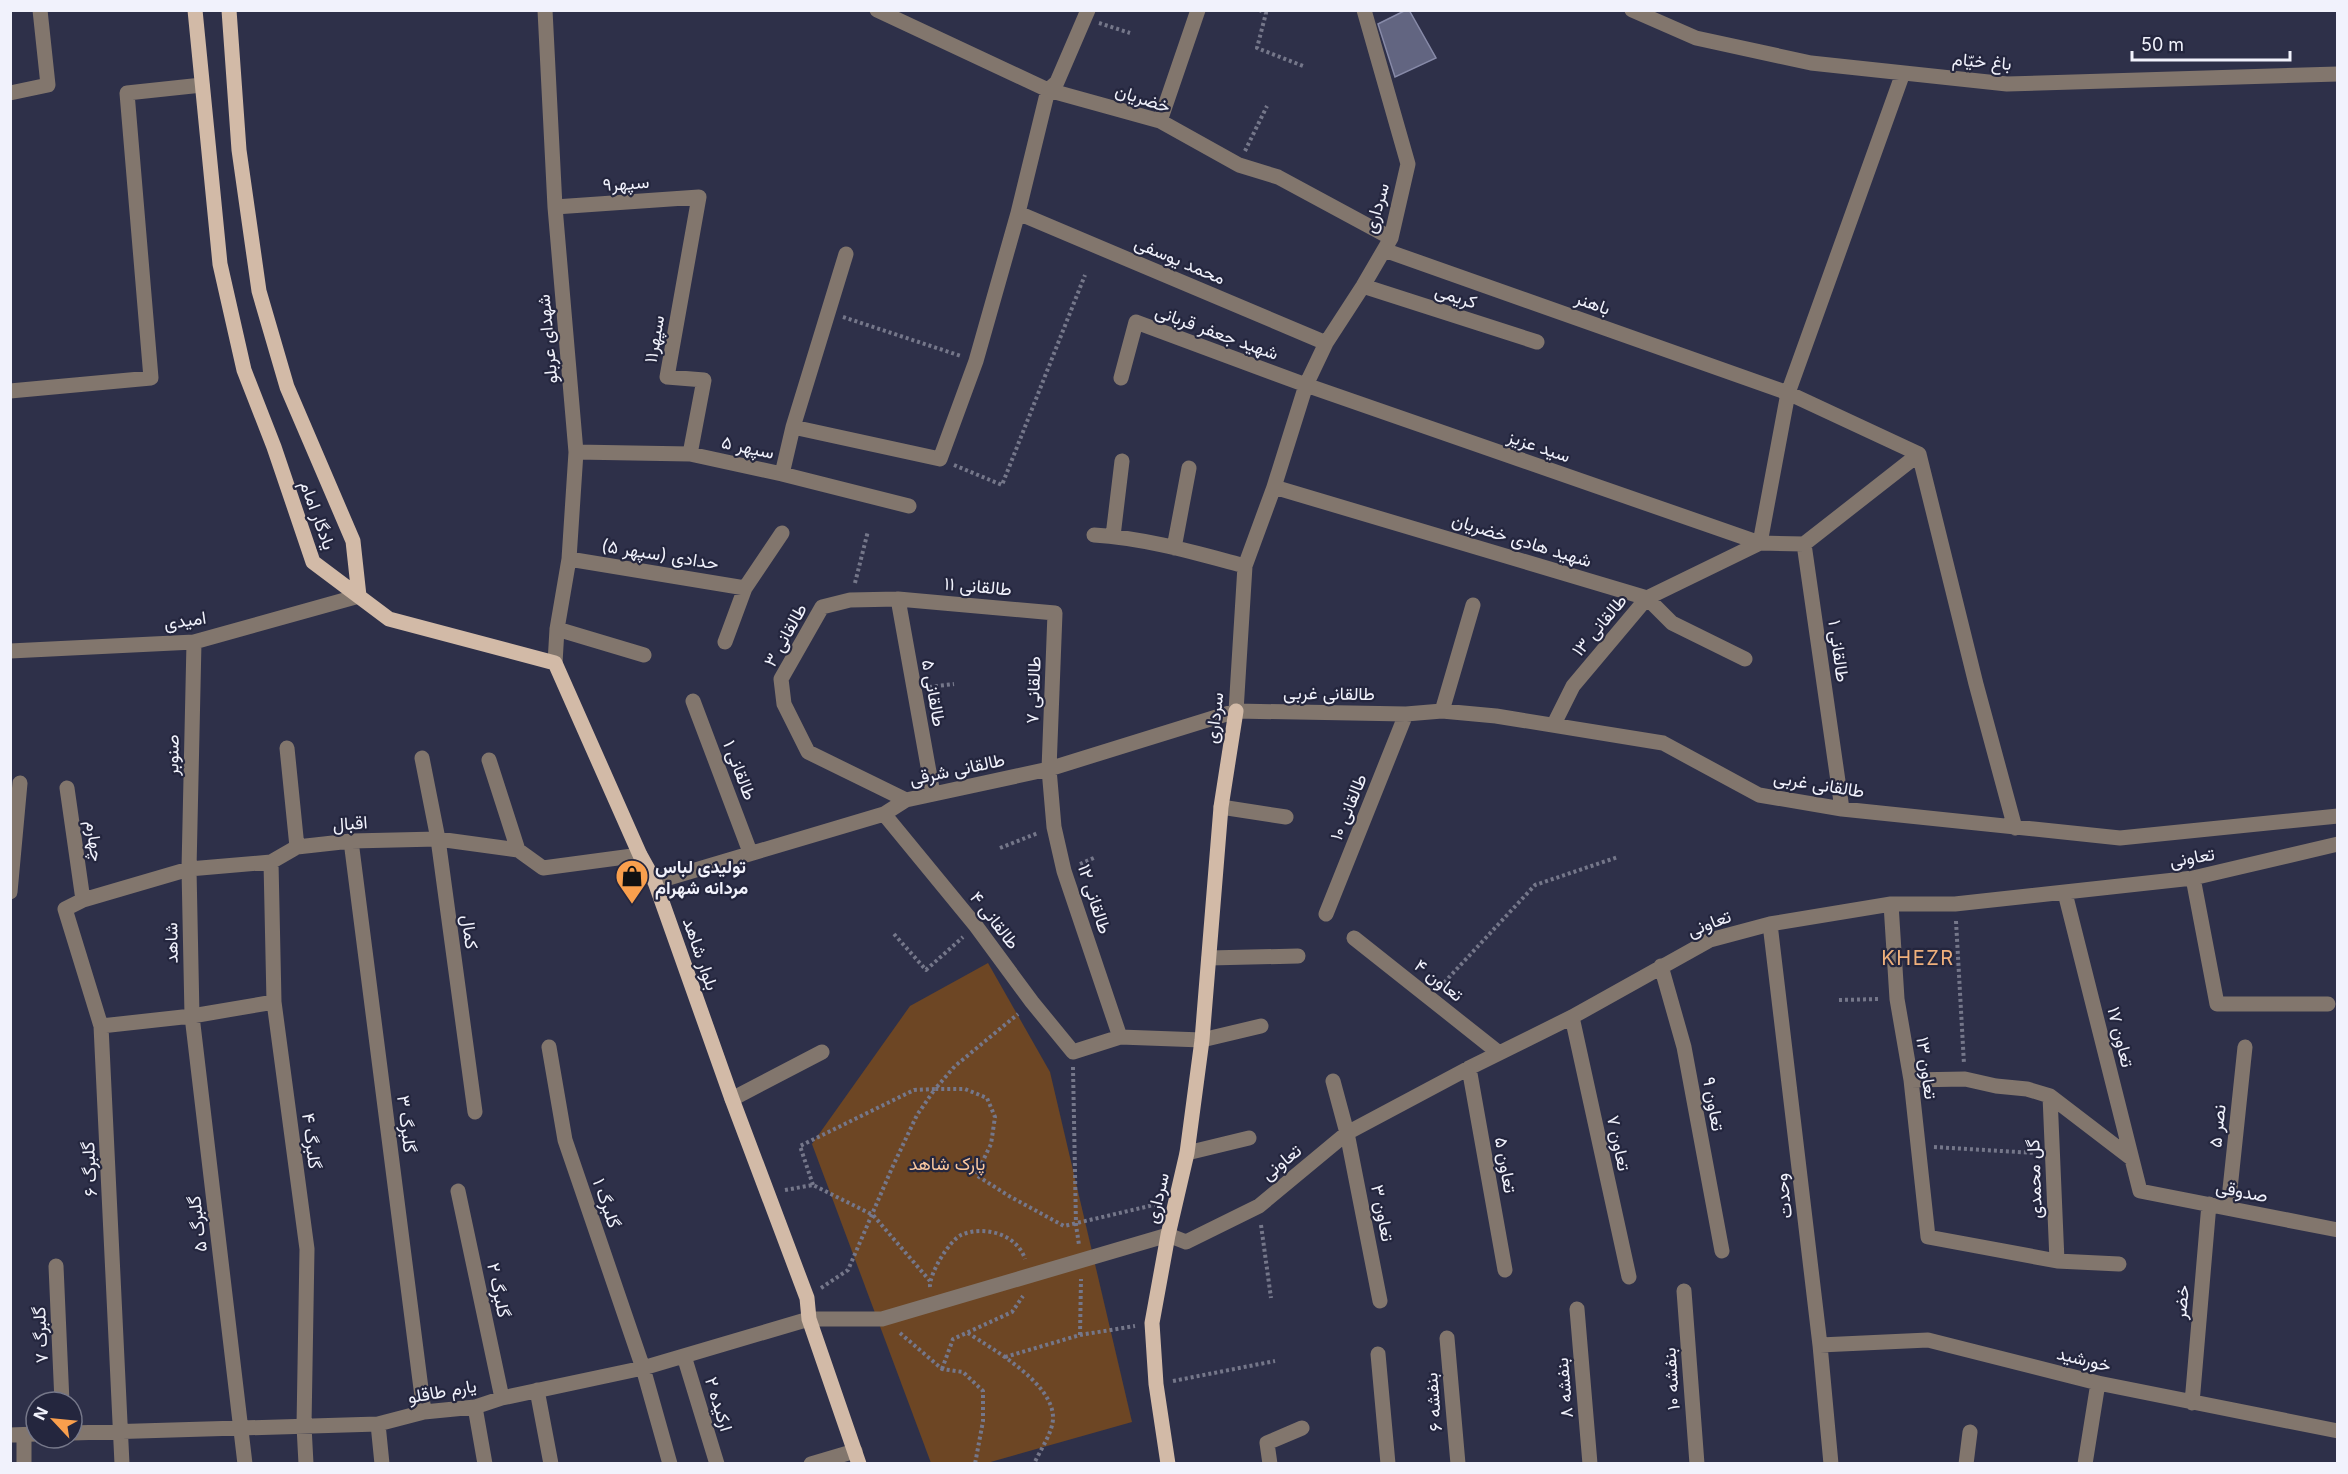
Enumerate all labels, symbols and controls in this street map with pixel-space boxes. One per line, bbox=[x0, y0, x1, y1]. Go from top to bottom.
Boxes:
scale bar bbox=[2132, 24, 2290, 62]
text: 50 m bbox=[2141, 34, 2184, 55]
street label: باغ خیّام bbox=[1951, 48, 2013, 76]
street label: خضریان bbox=[1112, 79, 1173, 118]
street label: سپهر۹ bbox=[602, 171, 650, 197]
street label: سرداری bbox=[1359, 180, 1394, 236]
street label: محمد یوسفی bbox=[1131, 232, 1228, 289]
street label: کریمی bbox=[1432, 279, 1480, 314]
street label: باهنر bbox=[1571, 287, 1613, 320]
street label: شهدای عربلو bbox=[533, 293, 562, 385]
street label: شهید جعفر قربانی bbox=[1152, 300, 1281, 365]
street label: سپهر۱۱ bbox=[639, 314, 670, 365]
street label: سید عزیز bbox=[1504, 425, 1573, 467]
street label: سپهر ۵ bbox=[719, 431, 776, 465]
street label: یادگار امام bbox=[294, 478, 340, 553]
street label: شهید هادی خضریان bbox=[1449, 509, 1594, 572]
street label: حدادی (سپهر ۵) bbox=[599, 534, 720, 576]
street label: طالقانی ۱۱ bbox=[943, 573, 1013, 600]
street label: طالقانی ۱۳ bbox=[1567, 590, 1632, 661]
street label: طالقانی ۳ bbox=[759, 600, 812, 671]
street label: امیدی bbox=[162, 607, 208, 634]
street label: طالقانی ۱ bbox=[1823, 619, 1854, 683]
street label: طالقانی ۷ bbox=[1021, 656, 1046, 724]
street label: طالقانی ۵ bbox=[917, 658, 950, 728]
street label: طالقانی غربی bbox=[1283, 682, 1375, 705]
street label: سرداری bbox=[1200, 691, 1229, 745]
street label: صنوبر bbox=[161, 734, 184, 777]
street label: طالقانی ۱ bbox=[718, 737, 761, 803]
street label: طالقانی شرقی bbox=[907, 749, 1007, 790]
street label: طالقانی غربی bbox=[1772, 766, 1866, 803]
street label: طالقانی ۱۰ bbox=[1325, 771, 1372, 844]
street label: اقبال bbox=[332, 811, 368, 836]
street label: چهارم bbox=[80, 819, 108, 863]
street label: تعاونی bbox=[2168, 843, 2216, 872]
place label: تولیدی لباس مردانه شهرام bbox=[655, 856, 748, 900]
shop icon: تولیدی لباس مردانه شهرام bbox=[614, 858, 650, 905]
street label: طالقانی ۱۲ bbox=[1073, 862, 1116, 937]
street label: طالقانی ۴ bbox=[965, 887, 1024, 954]
street label: تعاونی bbox=[1684, 905, 1734, 942]
street label: کمال bbox=[456, 913, 483, 951]
street label: بلوار شاهد bbox=[678, 915, 723, 993]
street label: شاهد bbox=[160, 922, 182, 964]
district label: KHEZR bbox=[1881, 946, 1955, 970]
street label: تعاون ۴ bbox=[1410, 954, 1468, 1006]
street label: تعاون ۱۷ bbox=[2102, 1005, 2139, 1070]
street label: تعاون ۱۳ bbox=[1911, 1035, 1942, 1101]
street label: تعاون ۹ bbox=[1698, 1075, 1729, 1133]
street label: گلبرگ ۳ bbox=[392, 1094, 421, 1154]
street label: نصر ۵ bbox=[2204, 1103, 2231, 1149]
street label: گلبرگ ۴ bbox=[297, 1112, 326, 1170]
street label: تعاون ۷ bbox=[1602, 1113, 1635, 1173]
street label: تعاون ۵ bbox=[1490, 1135, 1521, 1195]
street label: گل محمدی bbox=[2022, 1139, 2047, 1219]
street label: تعاونی bbox=[1257, 1140, 1306, 1185]
street label: گلبرگ ۶ bbox=[77, 1141, 102, 1197]
park label: پارک شاهد bbox=[909, 1153, 985, 1176]
street label: سرداری bbox=[1141, 1171, 1174, 1226]
street label: وحدت bbox=[1770, 1172, 1797, 1220]
street label: گلبرگ ۱ bbox=[588, 1175, 625, 1231]
street label: صدوقی bbox=[2214, 1176, 2270, 1207]
street label: تعاون ۳ bbox=[1366, 1183, 1399, 1243]
street label: گلبرگ ۵ bbox=[183, 1194, 212, 1253]
street label: گلبرگ ۲ bbox=[482, 1261, 515, 1320]
street label: خضر bbox=[2169, 1284, 2194, 1321]
street label: گلبرگ ۷ bbox=[28, 1306, 53, 1364]
street label: خورشید bbox=[2054, 1342, 2113, 1377]
street label: بنفشه ۱۰ bbox=[1658, 1347, 1684, 1411]
street label: بنفشه ۸ bbox=[1551, 1357, 1577, 1419]
street label: بنفشه ۶ bbox=[1420, 1372, 1446, 1432]
street label: ارکیده ۲ bbox=[700, 1374, 737, 1434]
street label: یارم طاقلو bbox=[406, 1375, 478, 1409]
north arrow bbox=[24, 1390, 84, 1450]
text: N bbox=[29, 1404, 52, 1423]

